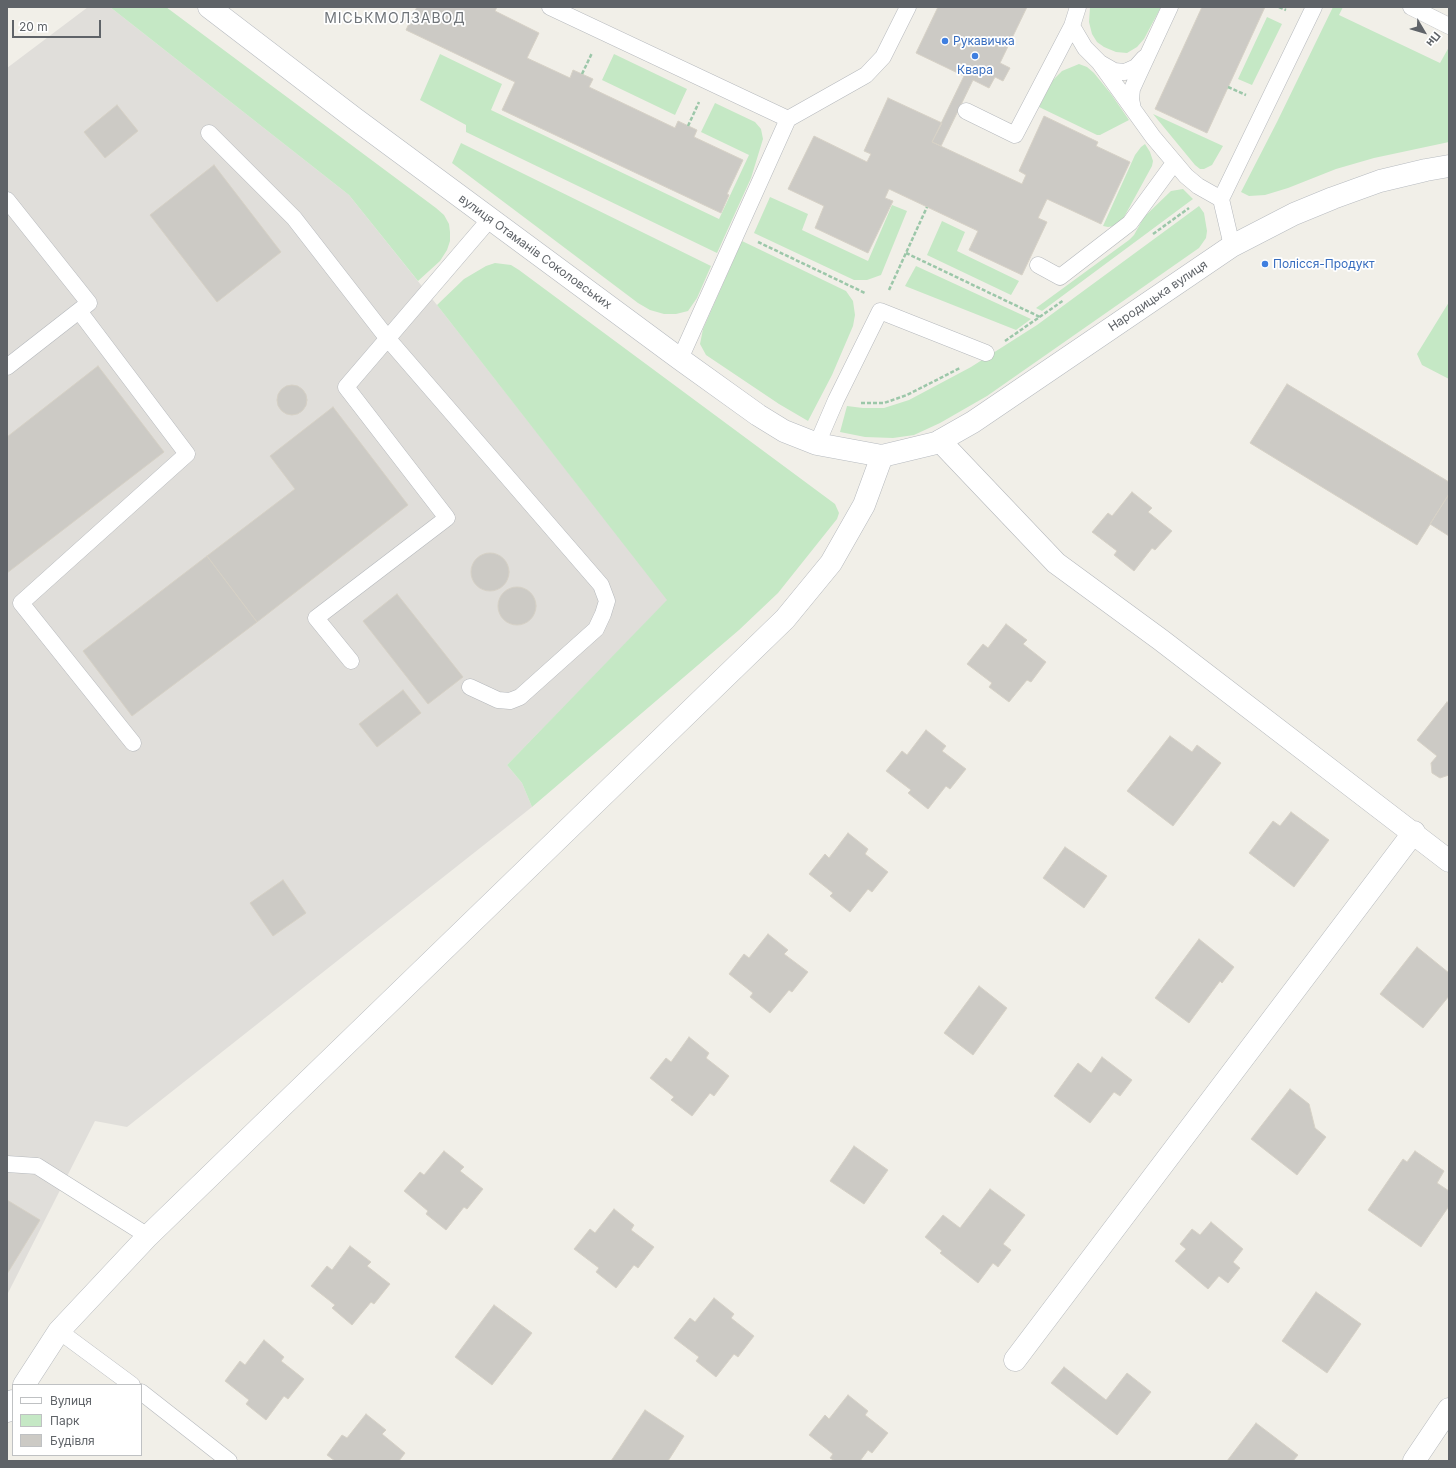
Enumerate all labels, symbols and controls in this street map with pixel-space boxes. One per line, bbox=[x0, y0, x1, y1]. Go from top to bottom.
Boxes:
district label: МІСЬКМОЛЗАВОД bbox=[324, 11, 466, 27]
scale bar bbox=[14, 12, 103, 38]
north arrow bbox=[1404, 12, 1444, 52]
text: 20 m bbox=[19, 19, 48, 34]
text: Пн bbox=[1423, 29, 1444, 50]
place label: Рукавичка bbox=[953, 34, 1015, 48]
marker: Рукавичка bbox=[940, 36, 950, 46]
marker: Квара bbox=[970, 51, 980, 61]
place label: Квара bbox=[957, 63, 993, 77]
street label: вулиця Отаманів Соколовських bbox=[456, 192, 614, 312]
place label: Полісся-Продукт bbox=[1273, 257, 1375, 271]
street label: Народицька вулиця bbox=[1106, 258, 1210, 334]
marker: Полісся-Продукт bbox=[1260, 259, 1270, 269]
legend bbox=[12, 1384, 142, 1456]
text: Вулиця bbox=[50, 1393, 92, 1408]
text: Парк bbox=[50, 1413, 80, 1428]
text: Будівля bbox=[50, 1433, 95, 1448]

